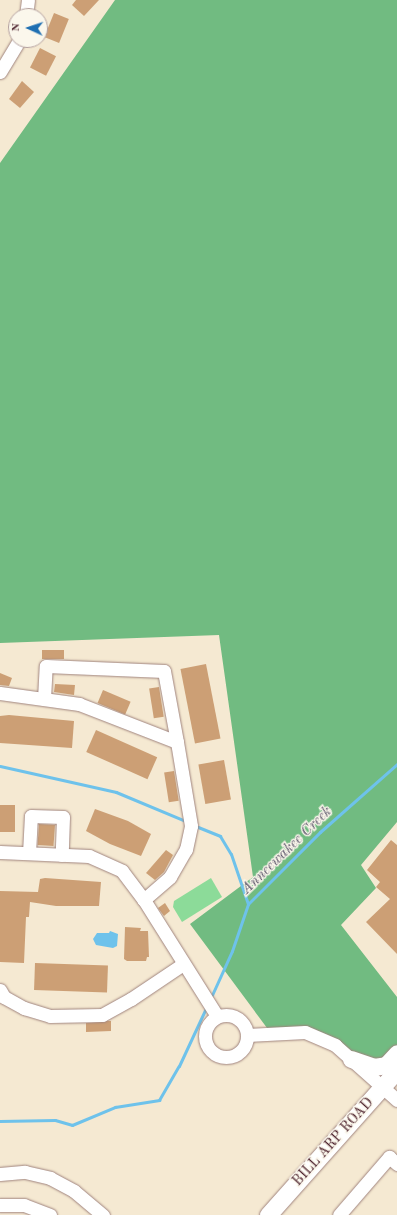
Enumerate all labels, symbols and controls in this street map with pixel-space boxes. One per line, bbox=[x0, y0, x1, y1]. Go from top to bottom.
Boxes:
north arrow bbox=[8, 8, 48, 48]
text: N bbox=[11, 23, 22, 32]
water label: Anneewakee Creek bbox=[238, 803, 336, 899]
street label: BILL ARP ROAD bbox=[289, 1095, 377, 1189]

